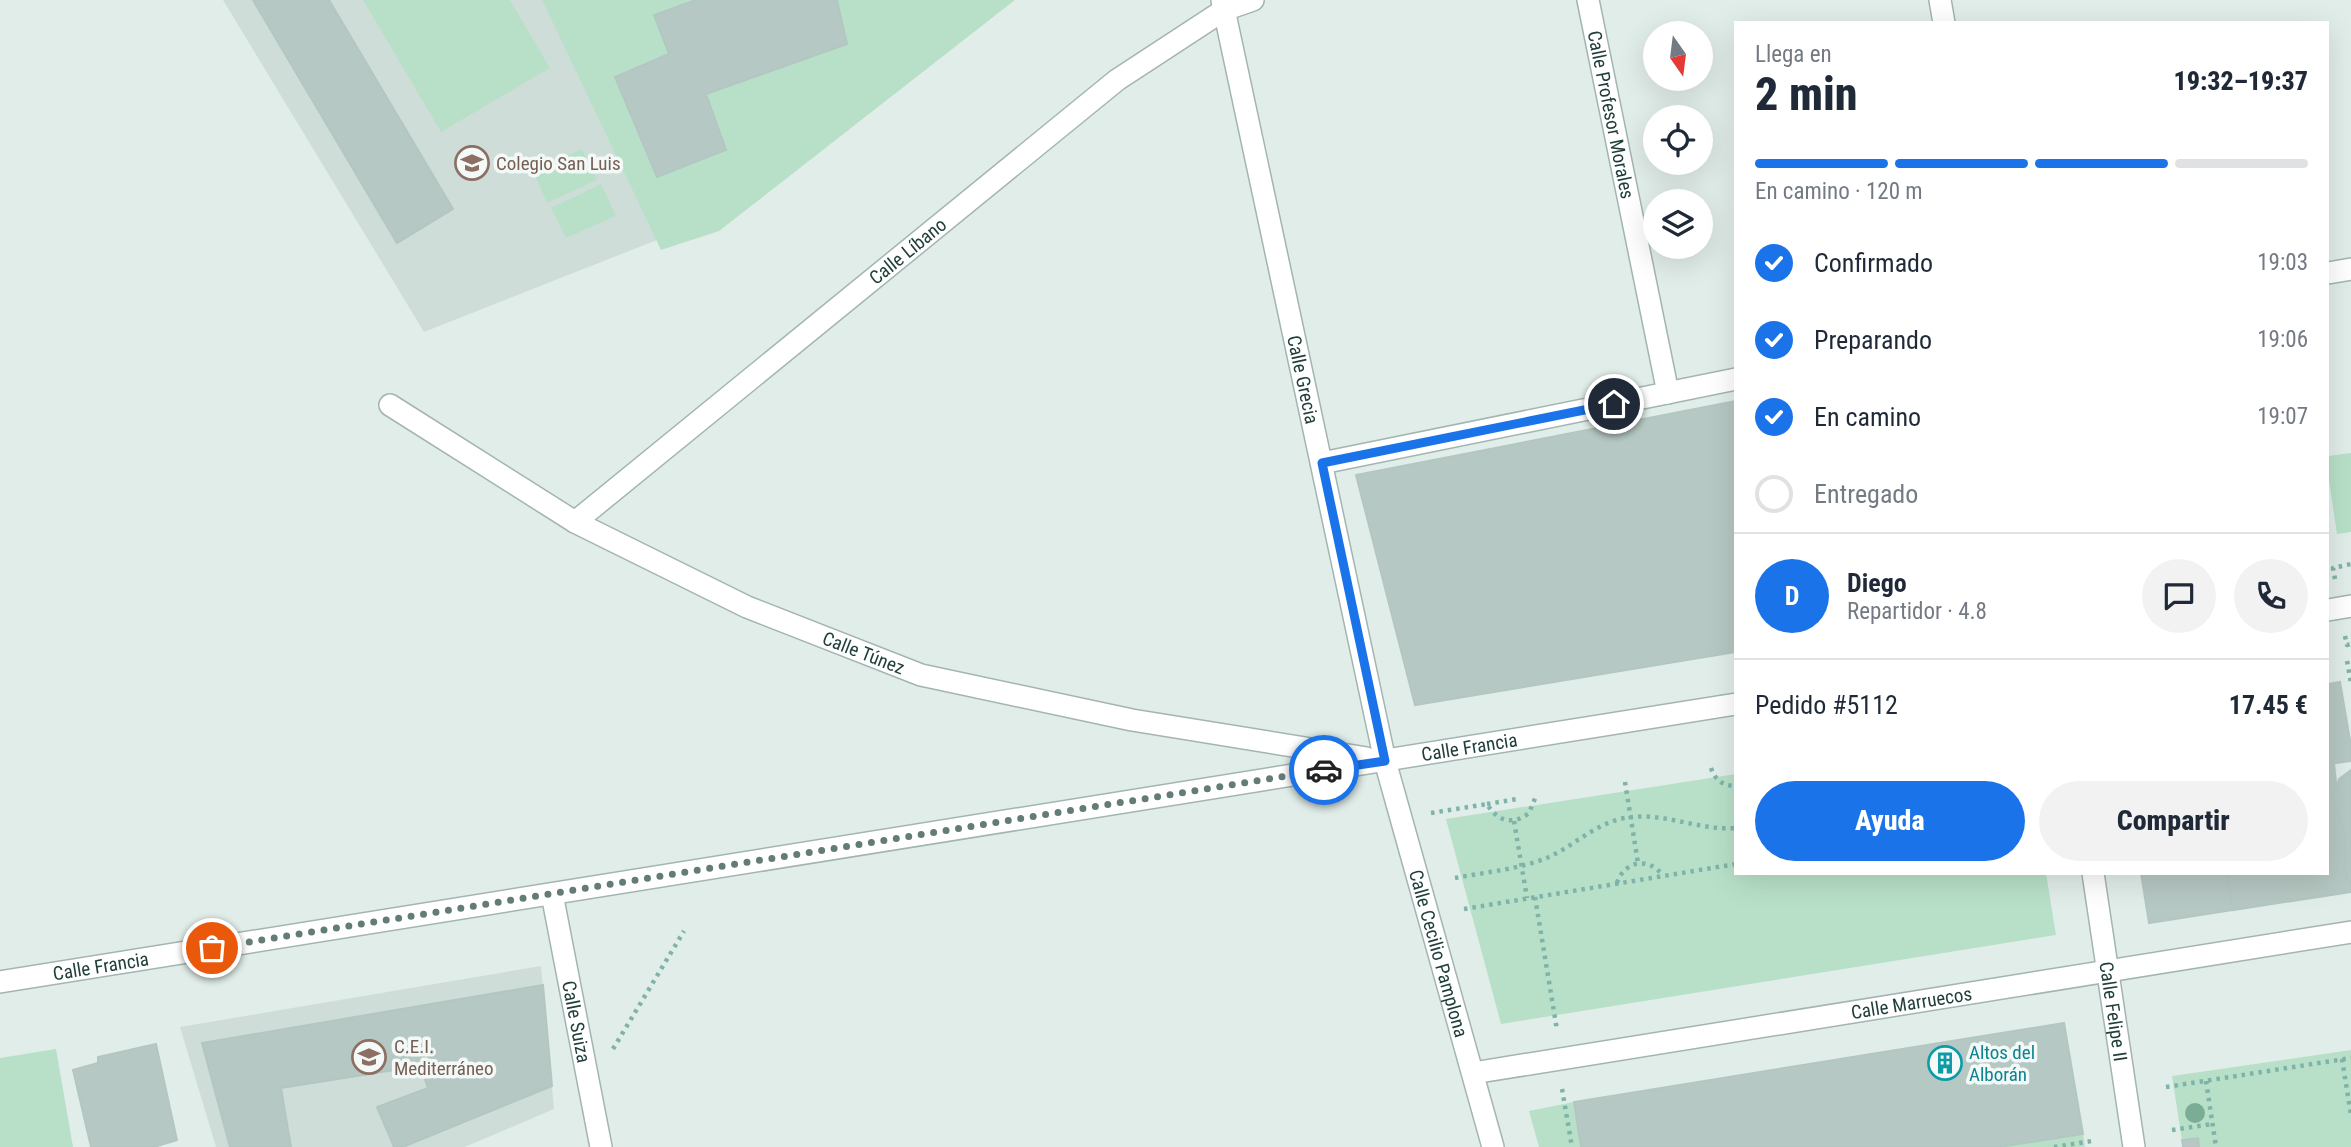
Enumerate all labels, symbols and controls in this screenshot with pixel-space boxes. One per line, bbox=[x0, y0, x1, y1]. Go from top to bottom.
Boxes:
north arrow bbox=[1643, 21, 1713, 91]
map controls bbox=[1643, 21, 1713, 259]
street label: Calle Profesor Morales bbox=[1583, 29, 1639, 201]
text: Llega en bbox=[1755, 41, 1832, 68]
text: 19:32–19:37 bbox=[2174, 66, 2308, 96]
text: 2 min bbox=[1755, 67, 1858, 121]
button: locate bbox=[1643, 105, 1713, 175]
school or university icon: Colegio San Luis bbox=[453, 144, 491, 182]
place label: Colegio San Luis bbox=[496, 152, 621, 175]
text: En camino · 120 m bbox=[1755, 178, 1923, 205]
button: layers bbox=[1643, 189, 1713, 259]
street label: Calle Líbano bbox=[865, 213, 951, 289]
icon: check bbox=[1755, 244, 1793, 282]
text: Confirmado bbox=[1814, 248, 1933, 278]
text: 19:03 bbox=[2257, 249, 2308, 276]
icon: check bbox=[1755, 321, 1793, 359]
text: Preparando bbox=[1814, 325, 1932, 355]
text: 19:06 bbox=[2257, 326, 2308, 353]
street label: Calle Grecia bbox=[1282, 333, 1323, 426]
pin bbox=[1584, 374, 1644, 434]
icon: home bbox=[1595, 385, 1633, 423]
icon: check bbox=[1755, 398, 1793, 436]
text: En camino bbox=[1814, 402, 1921, 432]
text: 19:07 bbox=[2257, 403, 2308, 430]
text: Entregado bbox=[1814, 479, 1918, 509]
button: chat bbox=[2142, 559, 2216, 633]
button: phone bbox=[2234, 559, 2308, 633]
text: Diego bbox=[1847, 568, 1907, 598]
text: D bbox=[1785, 581, 1799, 611]
text: Repartidor · 4.8 bbox=[1847, 598, 1987, 625]
street label: Calle Túnez bbox=[819, 627, 908, 679]
text: Pedido #5112 bbox=[1755, 690, 1898, 720]
text: 17.45 € bbox=[2229, 690, 2308, 720]
street label: Calle Francia bbox=[1420, 728, 1519, 766]
courier bbox=[1289, 735, 1359, 805]
icon: car bbox=[1305, 751, 1343, 789]
button: Ayuda bbox=[1755, 781, 2025, 861]
button: Compartir bbox=[2039, 781, 2308, 861]
street label: Calle Cecilio Pamplona bbox=[1404, 867, 1473, 1040]
pin bbox=[182, 918, 242, 978]
icon: bag bbox=[193, 929, 231, 967]
street label: Calle Francia bbox=[51, 947, 150, 985]
street label: Calle Felipe II bbox=[2094, 960, 2132, 1063]
street label: Calle Suiza bbox=[557, 979, 595, 1065]
street label: Calle Marruecos bbox=[1849, 982, 1974, 1024]
place label: C.E.I. Mediterráneo bbox=[394, 1035, 494, 1080]
school or university icon: C.E.I. Mediterráneo bbox=[350, 1038, 388, 1076]
place label: Altos del Alborán bbox=[1969, 1041, 2035, 1086]
building icon: Altos del Alborán bbox=[1926, 1044, 1964, 1082]

